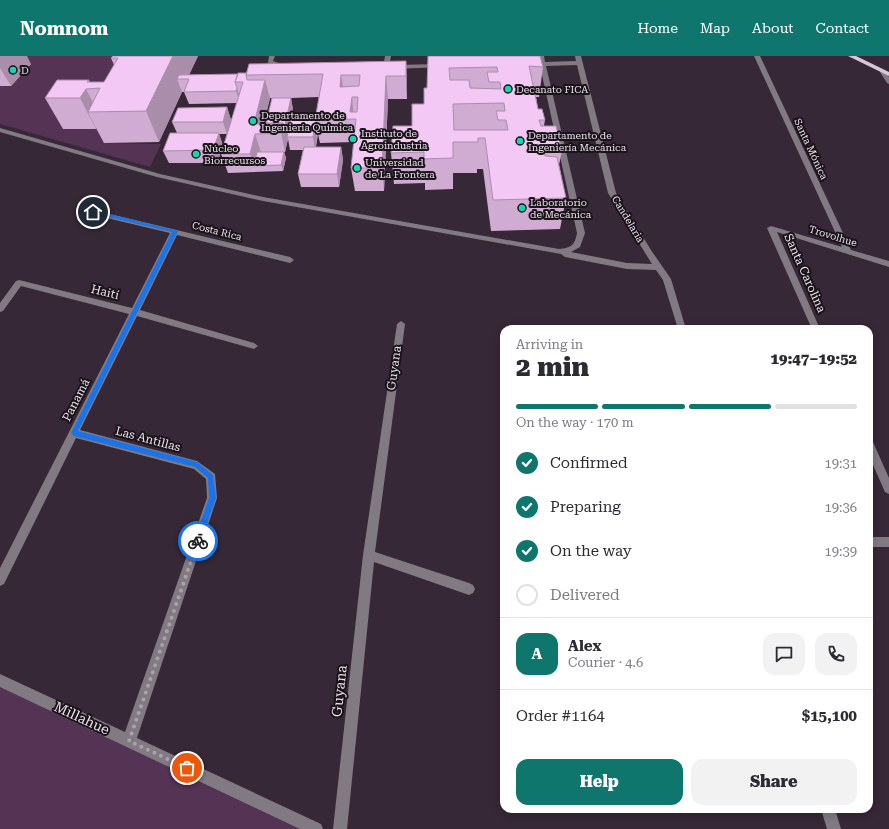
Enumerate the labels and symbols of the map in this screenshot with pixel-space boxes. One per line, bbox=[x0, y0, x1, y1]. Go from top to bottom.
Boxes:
marker: D bbox=[8, 65, 18, 75]
place label: D bbox=[21, 65, 29, 76]
marker: Decanato FICA bbox=[503, 84, 513, 94]
place label: Decanato FICA bbox=[516, 84, 588, 95]
place label: Departamento de Ingeniería Química bbox=[261, 110, 354, 133]
marker: Departamento de Ingeniería Química bbox=[248, 116, 258, 126]
street label: Santa Mónica bbox=[792, 117, 830, 182]
place label: Instituto de Agroindustria bbox=[361, 128, 428, 151]
place label: Departamento de Ingeniería Mecánica bbox=[528, 130, 627, 153]
marker: Instituto de Agroindustria bbox=[348, 134, 358, 144]
marker: Departamento de Ingeniería Mecánica bbox=[515, 136, 525, 146]
place label: Núcleo Biorrecursos bbox=[204, 143, 265, 166]
marker: Núcleo Biorrecursos bbox=[191, 149, 201, 159]
place label: Universidad de La Frontera bbox=[365, 157, 435, 180]
marker: Universidad de La Frontera bbox=[352, 163, 362, 173]
street label: Candelaria bbox=[610, 194, 646, 245]
pin bbox=[76, 195, 110, 229]
place label: Laboratorio de Mecánica bbox=[530, 197, 592, 220]
marker: Laboratorio de Mecánica bbox=[517, 203, 527, 213]
street label: Costa Rica bbox=[191, 220, 244, 243]
street label: Trovolhue bbox=[808, 224, 859, 249]
street label: Santa Carolina bbox=[781, 231, 829, 315]
street label: Haití bbox=[89, 282, 121, 302]
street label: Guyana bbox=[384, 344, 404, 391]
street label: Panamá bbox=[59, 376, 93, 423]
street label: Las Antillas bbox=[114, 424, 182, 454]
courier bbox=[178, 521, 218, 561]
street label: Guyana bbox=[328, 664, 350, 718]
street label: Millahue bbox=[52, 698, 113, 738]
pin bbox=[170, 751, 204, 785]

